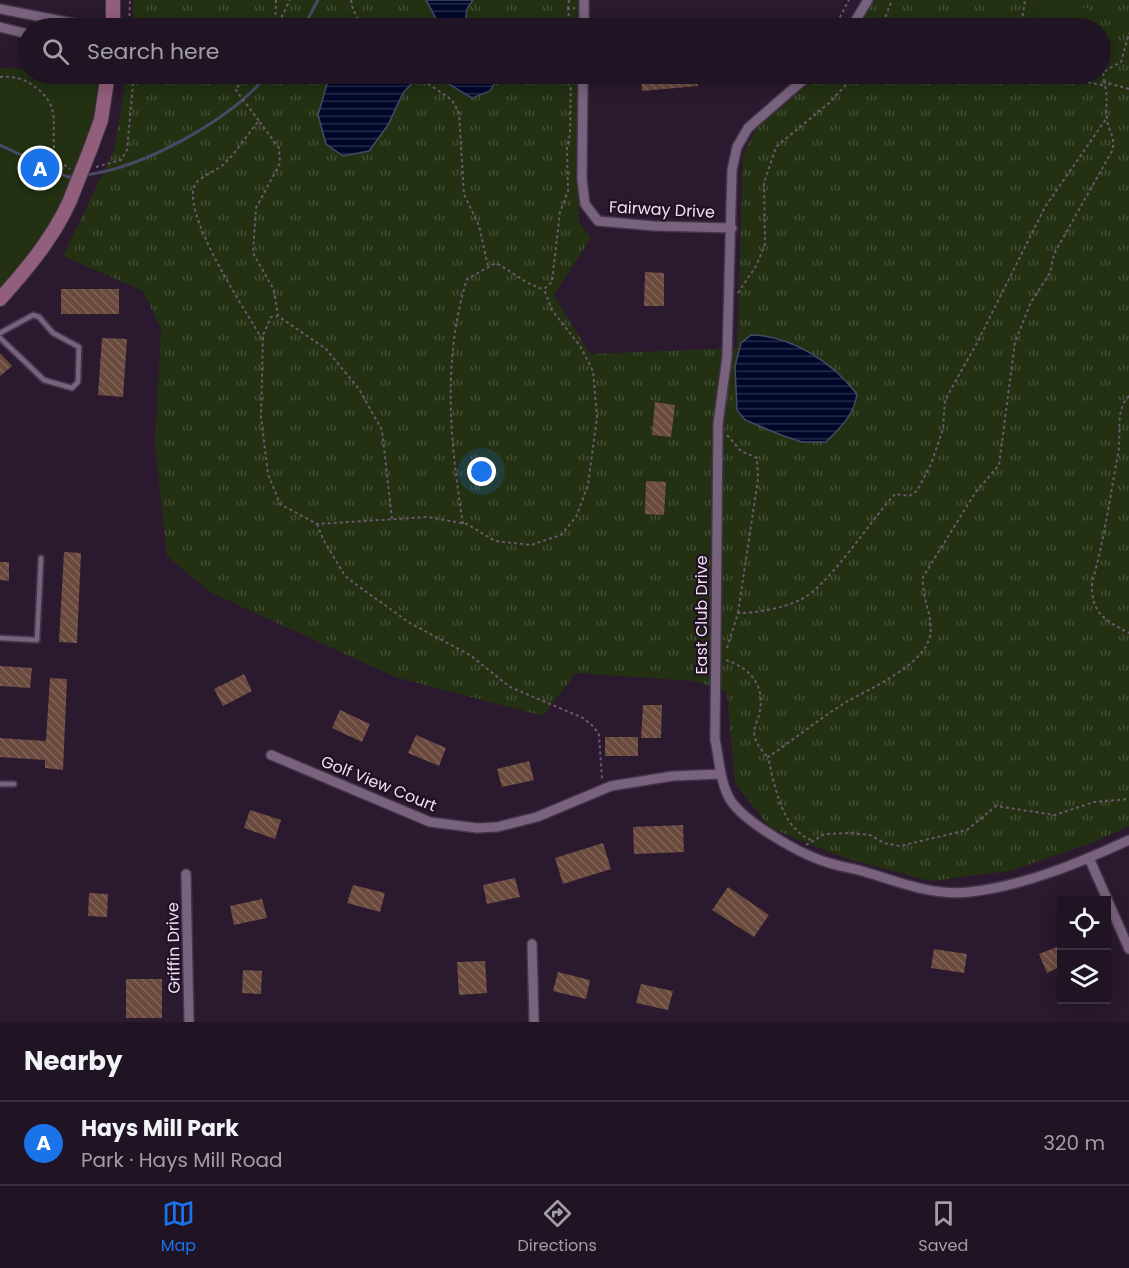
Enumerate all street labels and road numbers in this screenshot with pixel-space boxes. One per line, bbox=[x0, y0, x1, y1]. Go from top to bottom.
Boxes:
street label: Fairway Drive bbox=[608, 195, 716, 224]
street label: East Club Drive bbox=[690, 555, 713, 675]
street label: Golf View Court bbox=[318, 750, 440, 817]
street label: Griffin Drive bbox=[161, 902, 186, 994]

